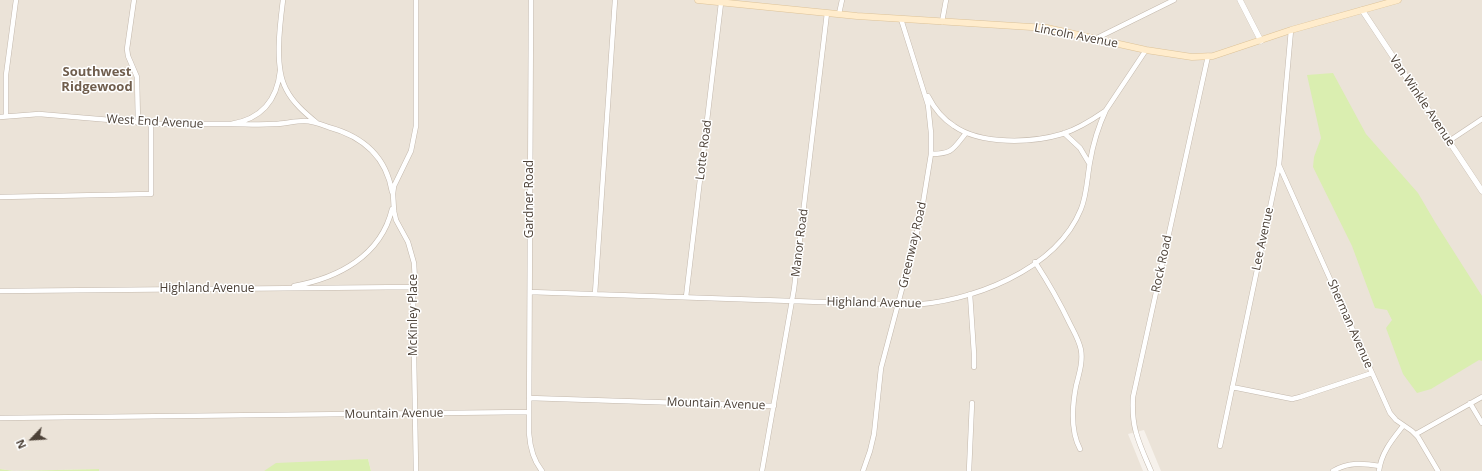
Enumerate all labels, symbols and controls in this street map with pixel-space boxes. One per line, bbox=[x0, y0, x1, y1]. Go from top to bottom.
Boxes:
street label: Lincoln Avenue bbox=[1033, 21, 1119, 51]
street label: Van Winkle Avenue bbox=[1386, 53, 1458, 149]
district label: Southwest Ridgewood bbox=[61, 64, 133, 95]
street label: West End Avenue bbox=[106, 112, 204, 132]
street label: Lotte Road bbox=[693, 119, 715, 181]
street label: Gardner Road bbox=[523, 160, 537, 238]
street label: Greenway Road bbox=[896, 200, 930, 290]
street label: Lee Avenue bbox=[1249, 206, 1277, 272]
street label: Manor Road bbox=[789, 208, 811, 278]
street label: Rock Road bbox=[1149, 234, 1175, 294]
street label: McKinley Place bbox=[407, 274, 421, 356]
street label: Sherman Avenue bbox=[1324, 277, 1376, 371]
street label: Highland Avenue bbox=[159, 282, 255, 296]
street label: Highland Avenue bbox=[826, 295, 922, 311]
street label: Mountain Avenue bbox=[666, 395, 766, 413]
street label: Mountain Avenue bbox=[344, 406, 444, 422]
north arrow bbox=[12, 419, 52, 459]
text: N bbox=[12, 437, 29, 452]

